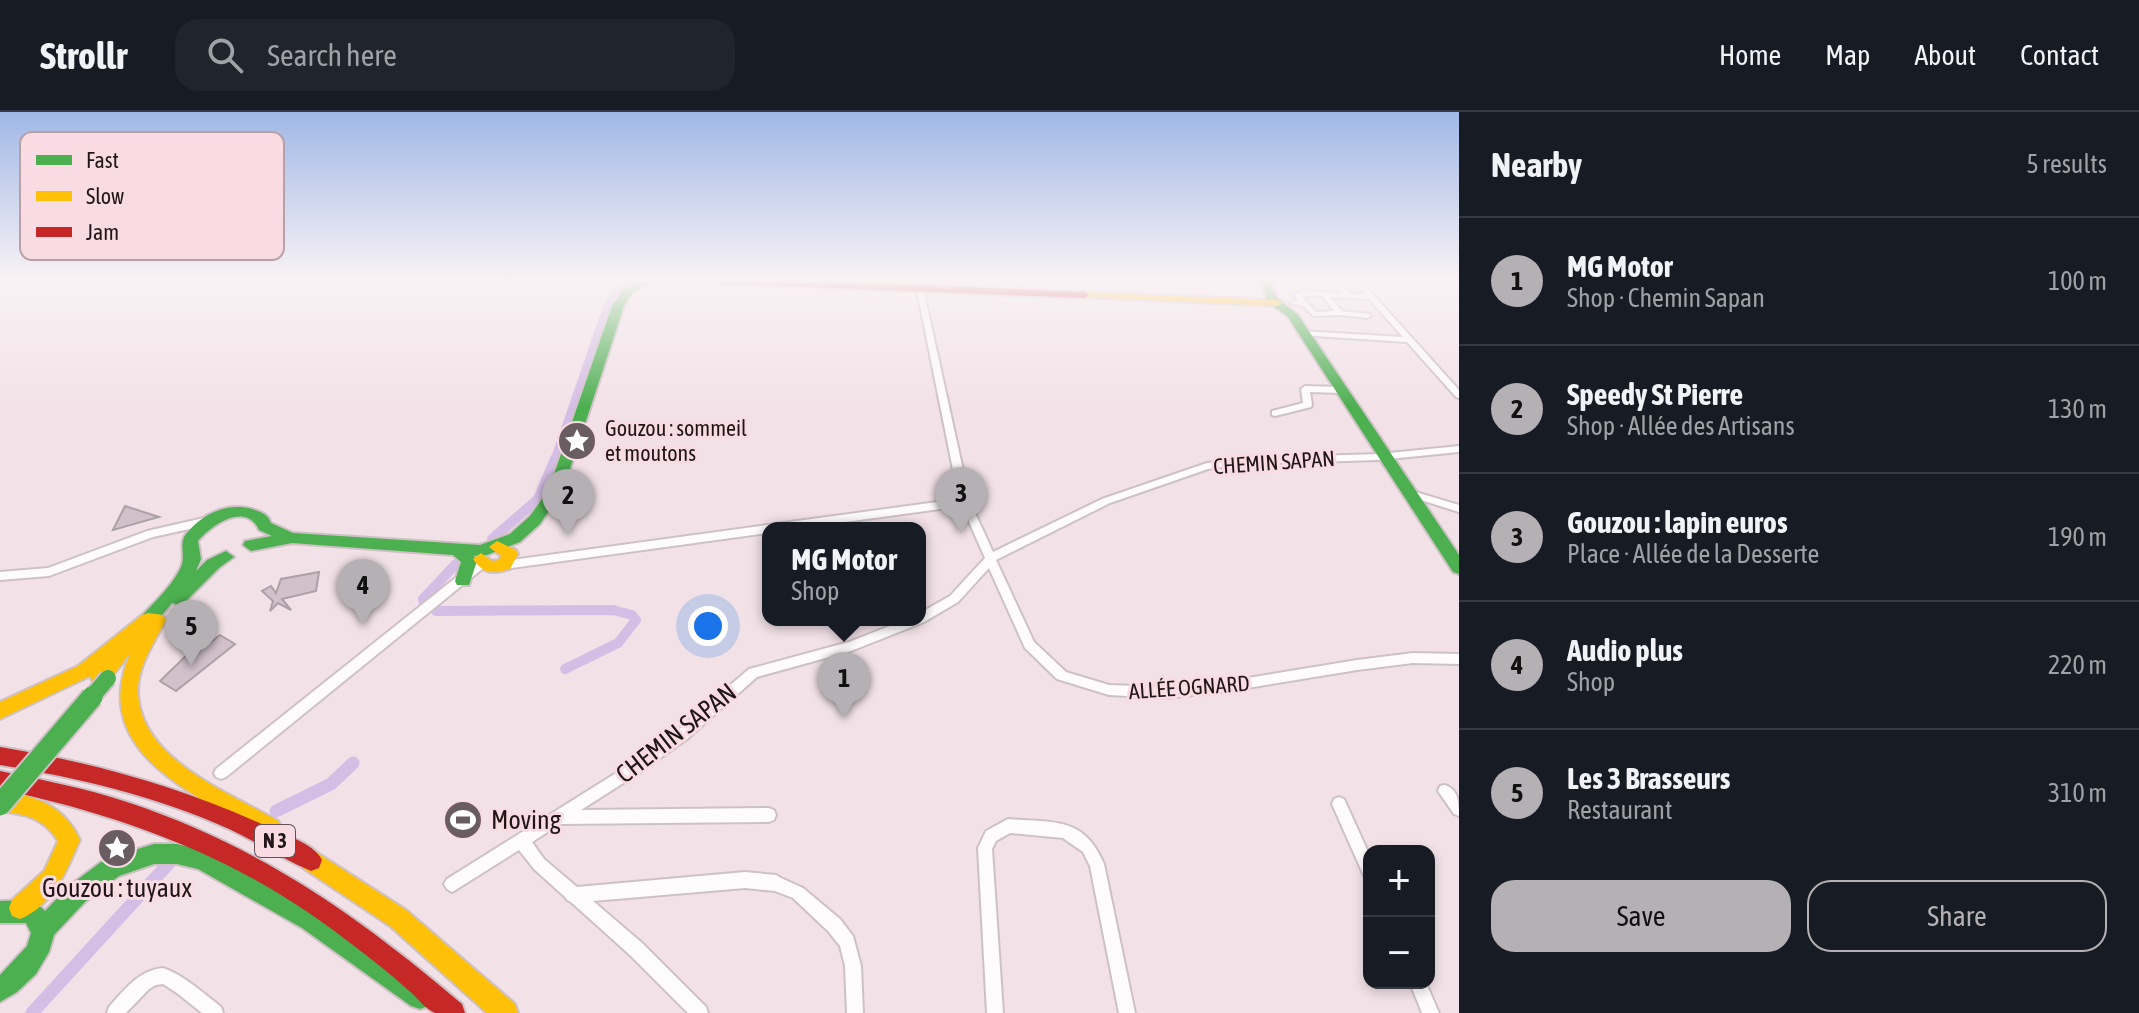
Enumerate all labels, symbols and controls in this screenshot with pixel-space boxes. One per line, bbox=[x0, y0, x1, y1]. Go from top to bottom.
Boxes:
search box bbox=[175, 19, 735, 91]
icon: search bbox=[203, 33, 247, 77]
text: Strollr bbox=[40, 34, 127, 77]
text: Search here bbox=[267, 38, 397, 72]
text: Home bbox=[1719, 39, 1781, 71]
text: Map bbox=[1825, 39, 1870, 71]
text: About bbox=[1914, 39, 1976, 71]
text: Contact bbox=[2020, 39, 2099, 71]
legend bbox=[20, 132, 284, 260]
text: Nearby bbox=[1491, 145, 1582, 184]
text: Fast bbox=[86, 147, 119, 173]
text: 5 results bbox=[2026, 149, 2107, 179]
text: Slow bbox=[86, 183, 124, 209]
text: Jam bbox=[86, 219, 119, 245]
text: MG Motor bbox=[1567, 249, 1673, 283]
text: 1 bbox=[1511, 266, 1523, 296]
text: 100 m bbox=[2048, 266, 2107, 296]
text: Shop · Chemin Sapan bbox=[1567, 283, 1765, 313]
text: Speedy St Pierre bbox=[1567, 377, 1743, 411]
text: 2 bbox=[1511, 394, 1523, 424]
text: 130 m bbox=[2048, 394, 2107, 424]
text: Shop · Allée des Artisans bbox=[1567, 411, 1795, 441]
place label: Gouzou : sommeil et moutons bbox=[605, 415, 747, 466]
place icon: Gouzou : sommeil et moutons bbox=[556, 420, 598, 462]
street label: CHEMIN SAPAN bbox=[1212, 445, 1336, 479]
pin: 3 bbox=[935, 467, 987, 533]
pin: 2 bbox=[542, 469, 594, 535]
text: Gouzou : lapin euros bbox=[1567, 505, 1787, 539]
popup bbox=[762, 522, 926, 626]
text: 3 bbox=[1511, 522, 1523, 552]
text: 190 m bbox=[2048, 522, 2107, 552]
text: Place · Allée de la Desserte bbox=[1567, 539, 1819, 569]
text: MG Motor bbox=[791, 542, 897, 576]
pin: 4 bbox=[337, 559, 389, 625]
text: Shop bbox=[791, 576, 839, 606]
pin: 5 bbox=[165, 600, 217, 666]
your location bbox=[688, 606, 728, 646]
text: Audio plus bbox=[1567, 633, 1683, 667]
text: 4 bbox=[1511, 650, 1523, 680]
text: 220 m bbox=[2048, 650, 2107, 680]
pin: 1 bbox=[818, 652, 870, 718]
text: Shop bbox=[1567, 667, 1615, 697]
street label: ALLÉE OGNARD bbox=[1128, 670, 1250, 704]
street label: CHEMIN SAPAN bbox=[610, 677, 742, 789]
text: Les 3 Brasseurs bbox=[1567, 761, 1730, 795]
text: 5 bbox=[1511, 778, 1523, 808]
text: 310 m bbox=[2048, 778, 2107, 808]
text: Restaurant bbox=[1567, 795, 1672, 825]
sports icon: Moving bbox=[442, 799, 484, 841]
place label: Moving bbox=[491, 805, 562, 835]
road number: N 3 bbox=[255, 825, 295, 857]
place icon: Gouzou : tuyaux bbox=[96, 827, 138, 869]
map controls bbox=[1363, 845, 1435, 989]
button: + bbox=[1363, 845, 1435, 917]
place label: Gouzou : tuyaux bbox=[42, 873, 192, 903]
button: Save bbox=[1491, 880, 1791, 952]
button: Share bbox=[1807, 880, 2107, 952]
button: − bbox=[1363, 917, 1435, 989]

